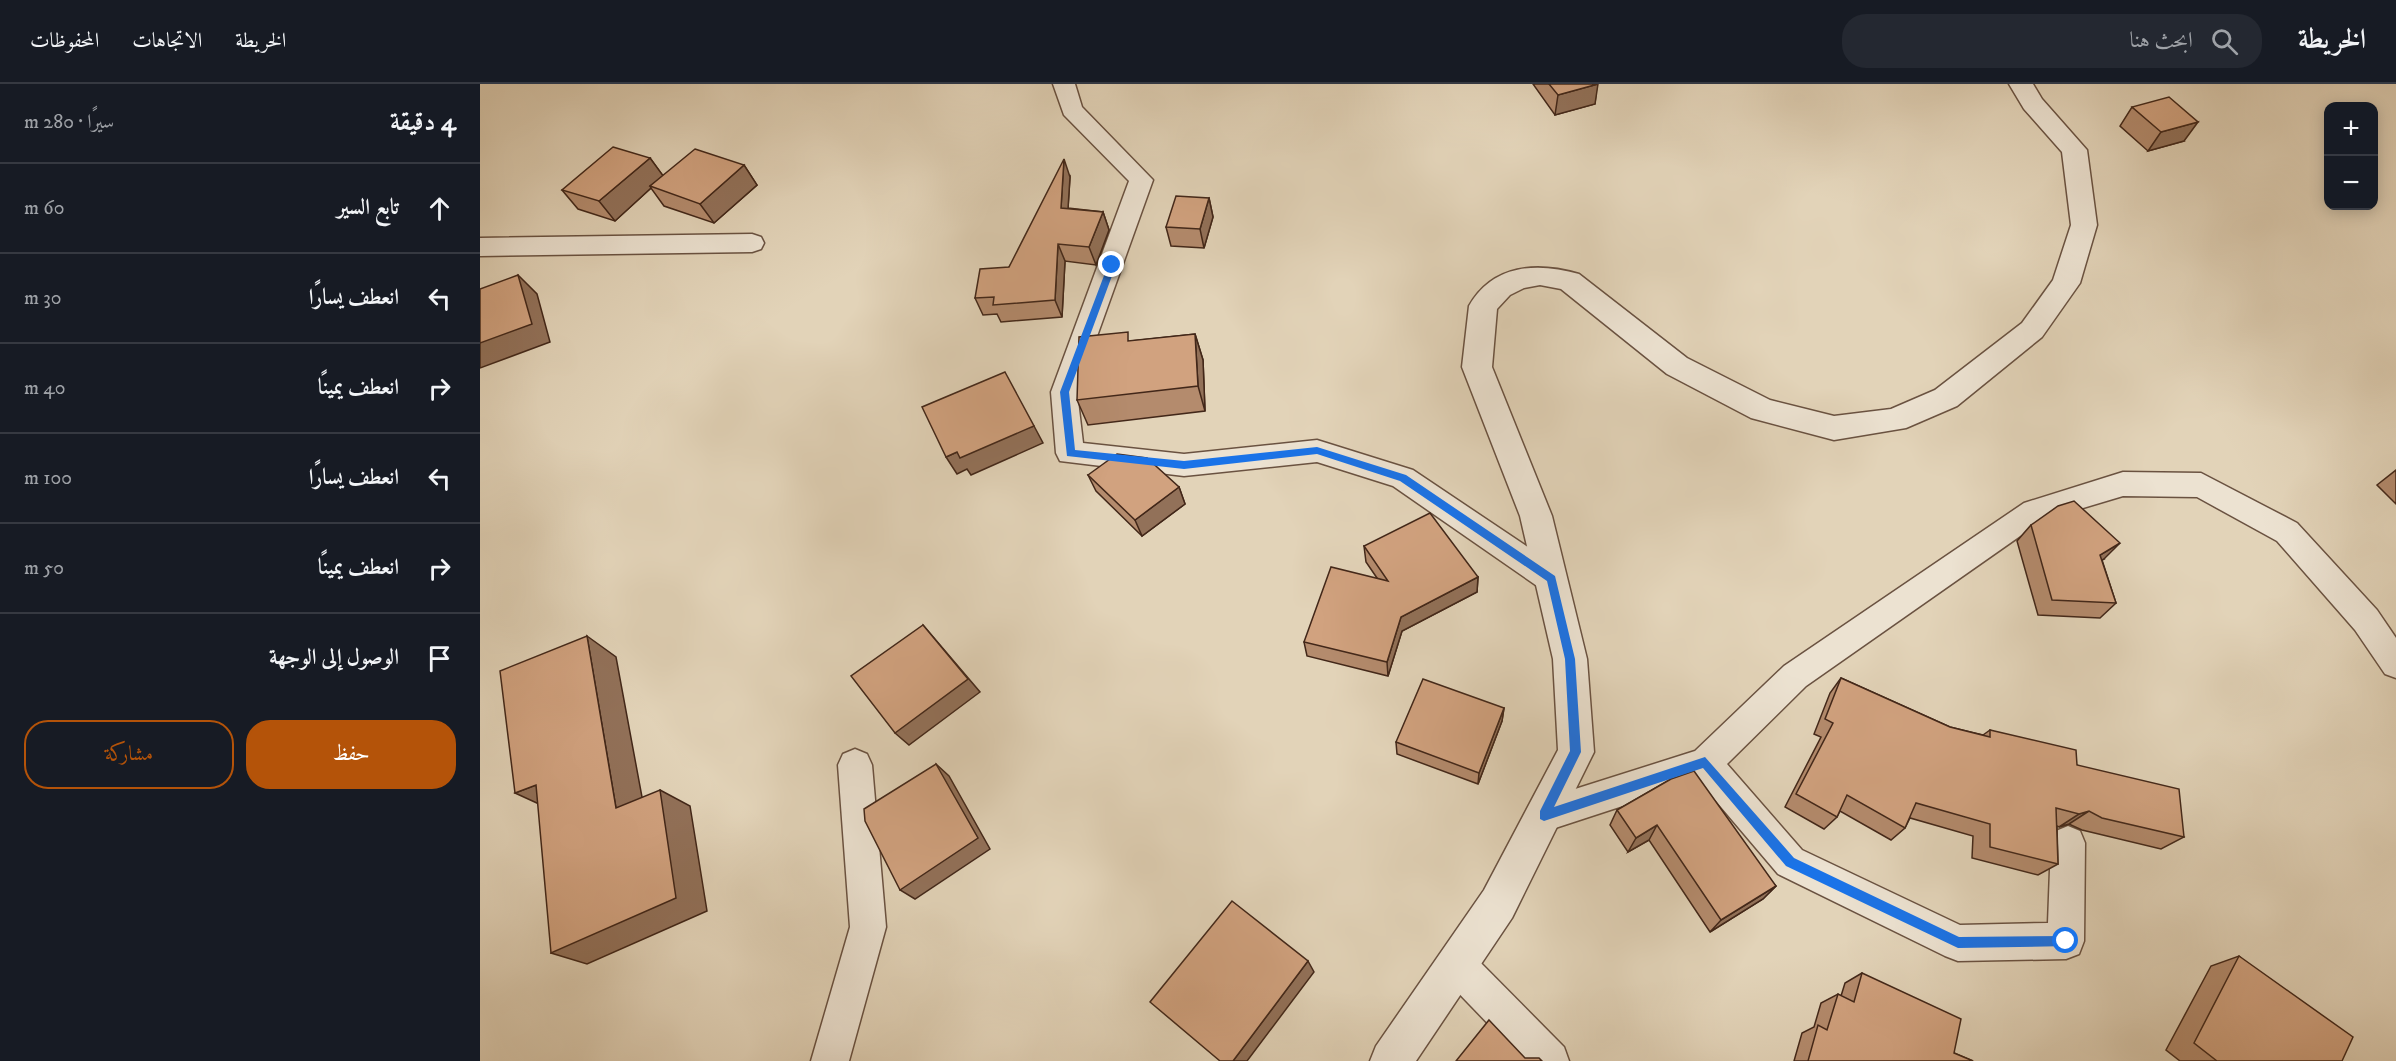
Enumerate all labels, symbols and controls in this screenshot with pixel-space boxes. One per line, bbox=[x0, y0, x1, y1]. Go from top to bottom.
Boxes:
search box bbox=[1842, 14, 2262, 68]
text: الخريطة bbox=[2298, 22, 2366, 57]
icon: search bbox=[2208, 25, 2241, 58]
text: ابحث هنا bbox=[2129, 27, 2193, 54]
text: المحفوظات bbox=[30, 28, 99, 54]
text: الاتجاهات bbox=[132, 28, 202, 54]
text: الخريطة bbox=[235, 28, 286, 54]
map controls bbox=[2324, 102, 2378, 210]
button: + bbox=[2324, 102, 2378, 156]
text: 4 دقيقة bbox=[390, 106, 456, 139]
text: سيرًا · 280 m bbox=[24, 110, 114, 135]
button: − bbox=[2324, 156, 2378, 210]
icon: ahead bbox=[423, 192, 456, 225]
text: تابع السير bbox=[337, 194, 399, 221]
text: 60 m bbox=[24, 196, 65, 221]
route end bbox=[1098, 251, 1124, 277]
icon: left bbox=[423, 282, 456, 315]
text: انعطف يسارًا bbox=[309, 284, 399, 311]
text: 30 m bbox=[24, 286, 62, 311]
icon: right bbox=[423, 372, 456, 405]
text: انعطف يمينًا bbox=[318, 374, 399, 401]
text: 40 m bbox=[24, 376, 66, 401]
icon: left bbox=[423, 462, 456, 495]
text: انعطف يسارًا bbox=[309, 464, 399, 491]
text: 100 m bbox=[24, 466, 72, 491]
icon: right bbox=[423, 552, 456, 585]
text: انعطف يمينًا bbox=[318, 554, 399, 581]
text: 50 m bbox=[24, 556, 64, 581]
icon: arrive bbox=[423, 642, 456, 675]
text: الوصول إلى الوجهة bbox=[269, 644, 399, 671]
button: مشاركة bbox=[24, 720, 234, 789]
button: حفظ bbox=[246, 720, 456, 789]
route start bbox=[2052, 927, 2078, 953]

